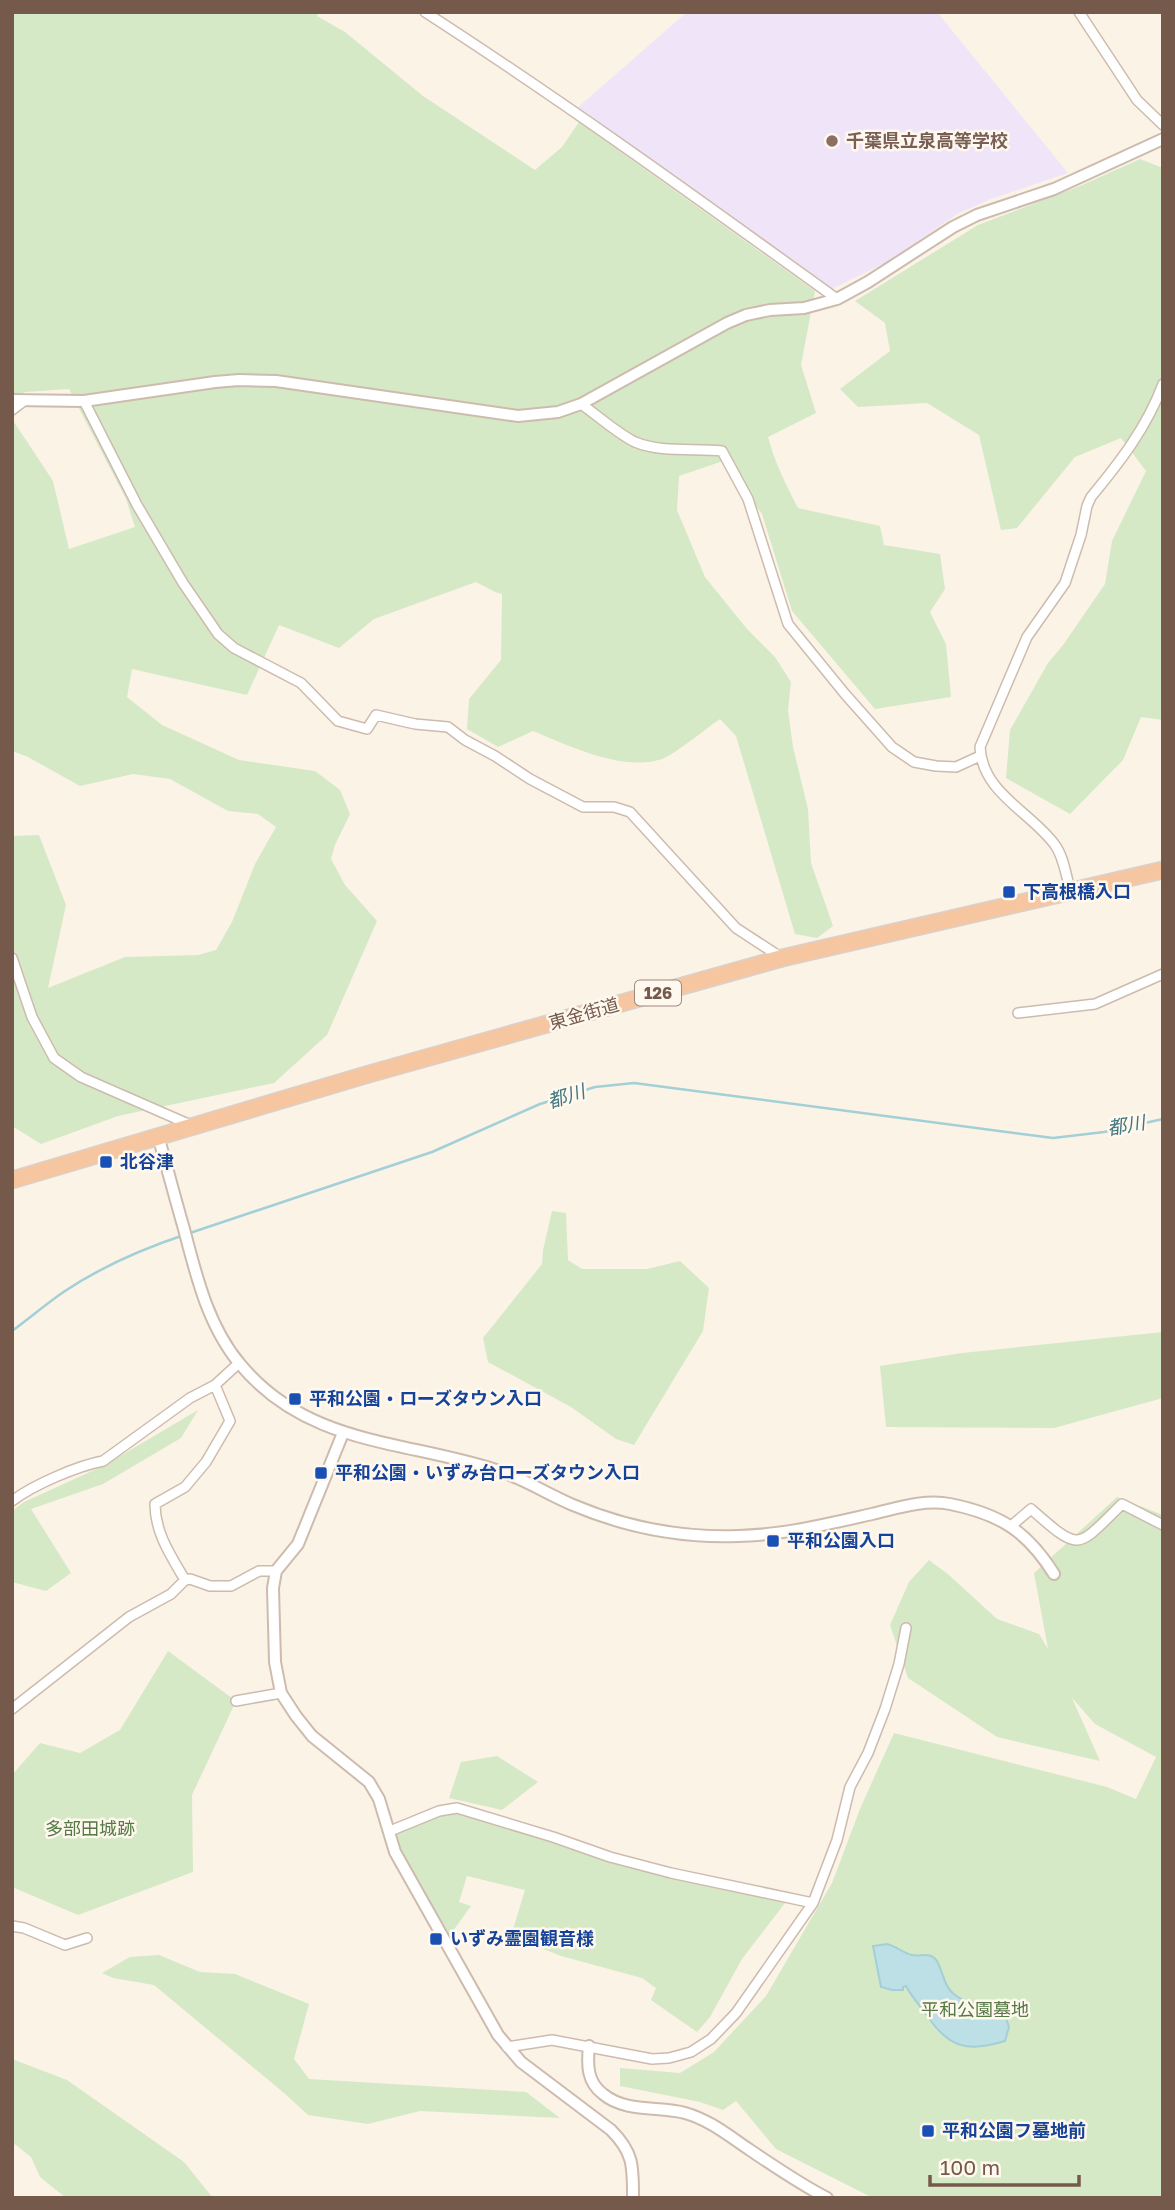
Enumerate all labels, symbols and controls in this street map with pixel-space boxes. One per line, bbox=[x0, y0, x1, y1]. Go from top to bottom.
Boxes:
place label: 千葉県立泉高等学校 bbox=[846, 129, 1008, 151]
marker: 千葉県立泉高等学校 bbox=[824, 133, 840, 149]
place label: 下高根橋入口 bbox=[1023, 880, 1131, 902]
marker: 下高根橋入口 bbox=[1001, 884, 1017, 900]
road number: 126 bbox=[635, 981, 681, 1006]
street label: 東金街道 bbox=[546, 993, 621, 1034]
water label: 都川 bbox=[544, 1078, 589, 1112]
water label: 都川 bbox=[1105, 1110, 1149, 1139]
place label: 北谷津 bbox=[120, 1150, 174, 1172]
marker: 北谷津 bbox=[98, 1154, 114, 1170]
place label: 平和公園・ローズタウン入口 bbox=[309, 1387, 542, 1409]
marker: 平和公園・ローズタウン入口 bbox=[287, 1391, 303, 1407]
place label: 平和公園・いずみ台ローズタウン入口 bbox=[335, 1461, 640, 1483]
marker: 平和公園・いずみ台ローズタウン入口 bbox=[313, 1465, 329, 1481]
place label: 平和公園入口 bbox=[787, 1529, 895, 1551]
marker: 平和公園入口 bbox=[765, 1533, 781, 1549]
park label: 多部田城跡 bbox=[45, 1817, 135, 1839]
place label: いずみ霊園観音様 bbox=[450, 1927, 594, 1949]
marker: いずみ霊園観音様 bbox=[428, 1931, 444, 1947]
park label: 平和公園墓地 bbox=[921, 1998, 1029, 2020]
place label: 平和公園フ墓地前 bbox=[942, 2119, 1086, 2141]
marker: 平和公園フ墓地前 bbox=[920, 2123, 936, 2139]
scale bar bbox=[930, 2144, 1079, 2188]
text: 100 m bbox=[940, 2154, 1000, 2180]

